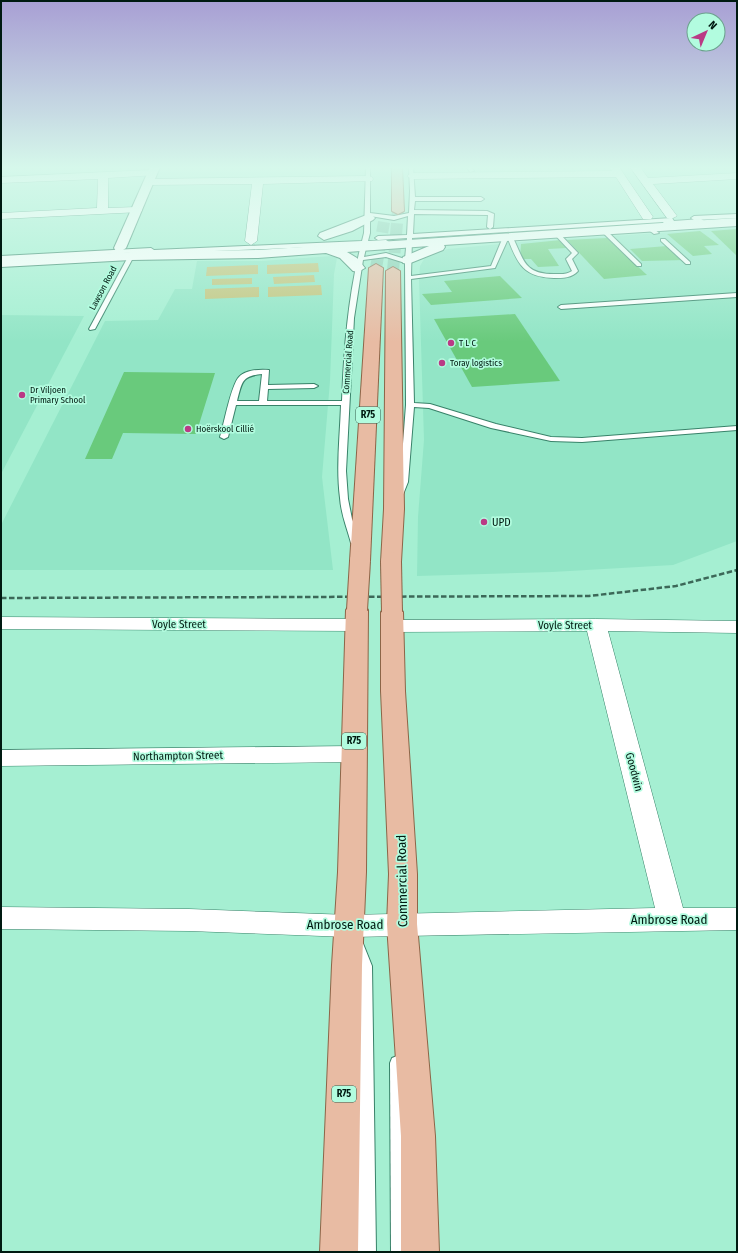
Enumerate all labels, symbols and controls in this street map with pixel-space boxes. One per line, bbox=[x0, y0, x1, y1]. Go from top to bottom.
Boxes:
north arrow bbox=[686, 12, 726, 52]
text: N bbox=[706, 18, 719, 32]
street label: Lawson Road bbox=[87, 264, 119, 312]
street label: Commercial Road bbox=[341, 330, 355, 394]
marker: T L C bbox=[446, 338, 456, 348]
place label: T L C bbox=[459, 338, 476, 348]
marker: Toray logistics bbox=[437, 358, 447, 368]
place label: Toray logistics bbox=[450, 358, 502, 368]
place label: Dr Viljoen Primary School bbox=[30, 385, 86, 405]
marker: Dr Viljoen Primary School bbox=[17, 390, 27, 400]
road number: R75 bbox=[356, 407, 380, 423]
marker: Hoërskool Cillié bbox=[183, 424, 193, 434]
place label: Hoërskool Cillié bbox=[196, 424, 254, 434]
place label: UPD bbox=[492, 516, 511, 529]
marker: UPD bbox=[479, 517, 489, 527]
street label: Voyle Street bbox=[152, 618, 206, 631]
street label: Voyle Street bbox=[538, 619, 592, 632]
road number: R75 bbox=[342, 733, 366, 749]
street label: Northampton Street bbox=[133, 749, 224, 763]
street label: Goodwin bbox=[623, 751, 645, 793]
street label: Commercial Road bbox=[394, 835, 410, 927]
street label: Ambrose Road bbox=[631, 912, 707, 927]
street label: Ambrose Road bbox=[307, 917, 383, 932]
road number: R75 bbox=[332, 1086, 356, 1102]

